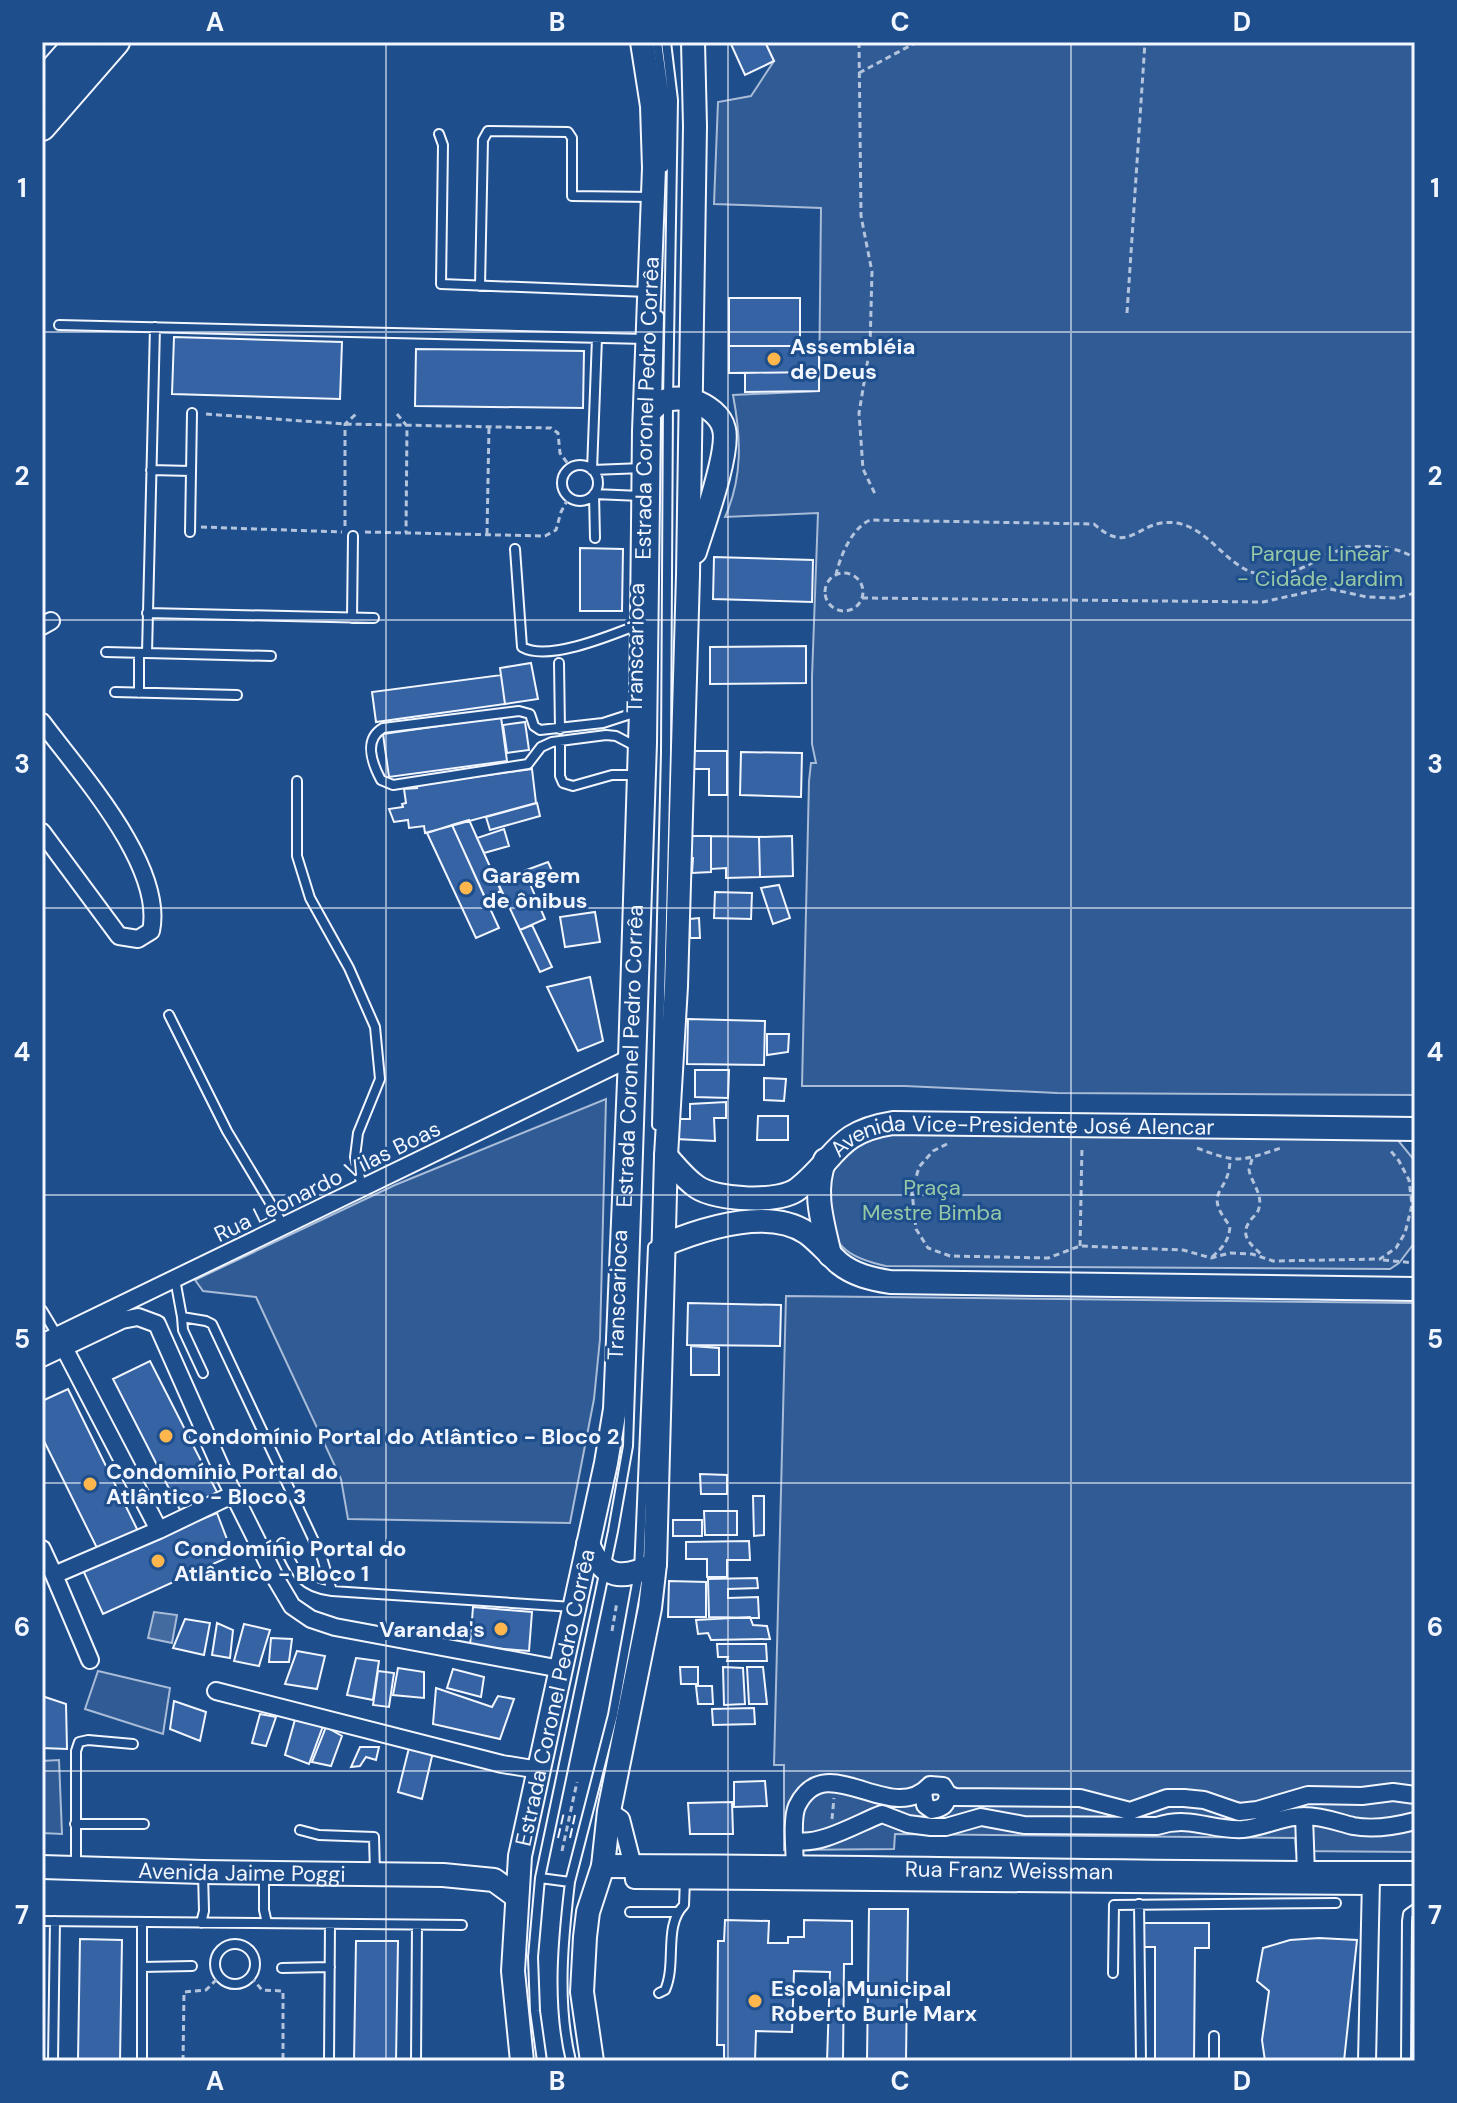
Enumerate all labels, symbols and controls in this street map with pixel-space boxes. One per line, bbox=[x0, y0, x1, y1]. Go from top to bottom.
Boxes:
text: A bbox=[206, 5, 224, 39]
text: B bbox=[549, 5, 565, 39]
text: C bbox=[890, 5, 910, 39]
text: D bbox=[1233, 5, 1251, 39]
text: 1 bbox=[17, 171, 27, 205]
text: 1 bbox=[1430, 171, 1440, 205]
street label: Estrada Coronel Pedro Corrêa bbox=[629, 256, 666, 560]
place label: Assembléia de Deus bbox=[790, 332, 915, 386]
marker: Assembléia de Deus bbox=[765, 350, 783, 368]
text: 2 bbox=[14, 459, 30, 493]
text: 2 bbox=[1427, 459, 1443, 493]
park label: Parque Linear - Cidade Jardim bbox=[1237, 539, 1403, 593]
street label: Transcarioca bbox=[620, 583, 651, 713]
text: 3 bbox=[14, 747, 30, 781]
text: 3 bbox=[1427, 747, 1443, 781]
place label: Garagem de ônibus bbox=[482, 861, 588, 915]
marker: Garagem de ônibus bbox=[457, 879, 475, 897]
street label: Estrada Coronel Pedro Corrêa bbox=[610, 904, 650, 1208]
text: 4 bbox=[14, 1035, 30, 1069]
text: 4 bbox=[1427, 1035, 1443, 1069]
street label: Avenida Vice-Presidente José Alencar bbox=[824, 1109, 1215, 1163]
street label: Rua Leonardo Vilas Boas bbox=[209, 1114, 445, 1249]
park label: Praça Mestre Bimba bbox=[862, 1173, 1002, 1227]
street label: Transcarioca bbox=[601, 1229, 634, 1361]
text: 5 bbox=[14, 1322, 30, 1356]
text: 5 bbox=[1427, 1322, 1443, 1356]
place label: Condomínio Portal do Atlântico - Bloco 2 bbox=[182, 1422, 619, 1451]
marker: Condomínio Portal do Atlântico - Bloco 2 bbox=[157, 1427, 175, 1445]
place label: Condomínio Portal do Atlântico - Bloco 3 bbox=[106, 1457, 339, 1511]
marker: Condomínio Portal do Atlântico - Bloco 3 bbox=[81, 1475, 99, 1493]
place label: Condomínio Portal do Atlântico - Bloco 1 bbox=[174, 1534, 407, 1588]
street label: Estrada Coronel Pedro Corrêa bbox=[509, 1546, 602, 1849]
marker: Condomínio Portal do Atlântico - Bloco 1 bbox=[149, 1552, 167, 1570]
text: 6 bbox=[14, 1610, 30, 1644]
text: 6 bbox=[1427, 1610, 1443, 1644]
place label: Varanda's bbox=[379, 1615, 485, 1644]
marker: Varanda's bbox=[492, 1620, 510, 1638]
street label: Rua Franz Weissman bbox=[905, 1854, 1113, 1886]
street label: Avenida Jaime Poggi bbox=[138, 1856, 346, 1889]
text: 7 bbox=[15, 1898, 29, 1932]
text: 7 bbox=[1428, 1898, 1442, 1932]
place label: Escola Municipal Roberto Burle Marx bbox=[771, 1974, 977, 2028]
marker: Escola Municipal Roberto Burle Marx bbox=[746, 1992, 764, 2010]
text: A bbox=[206, 2064, 224, 2098]
text: B bbox=[549, 2064, 565, 2098]
text: C bbox=[890, 2064, 910, 2098]
text: D bbox=[1233, 2064, 1251, 2098]

